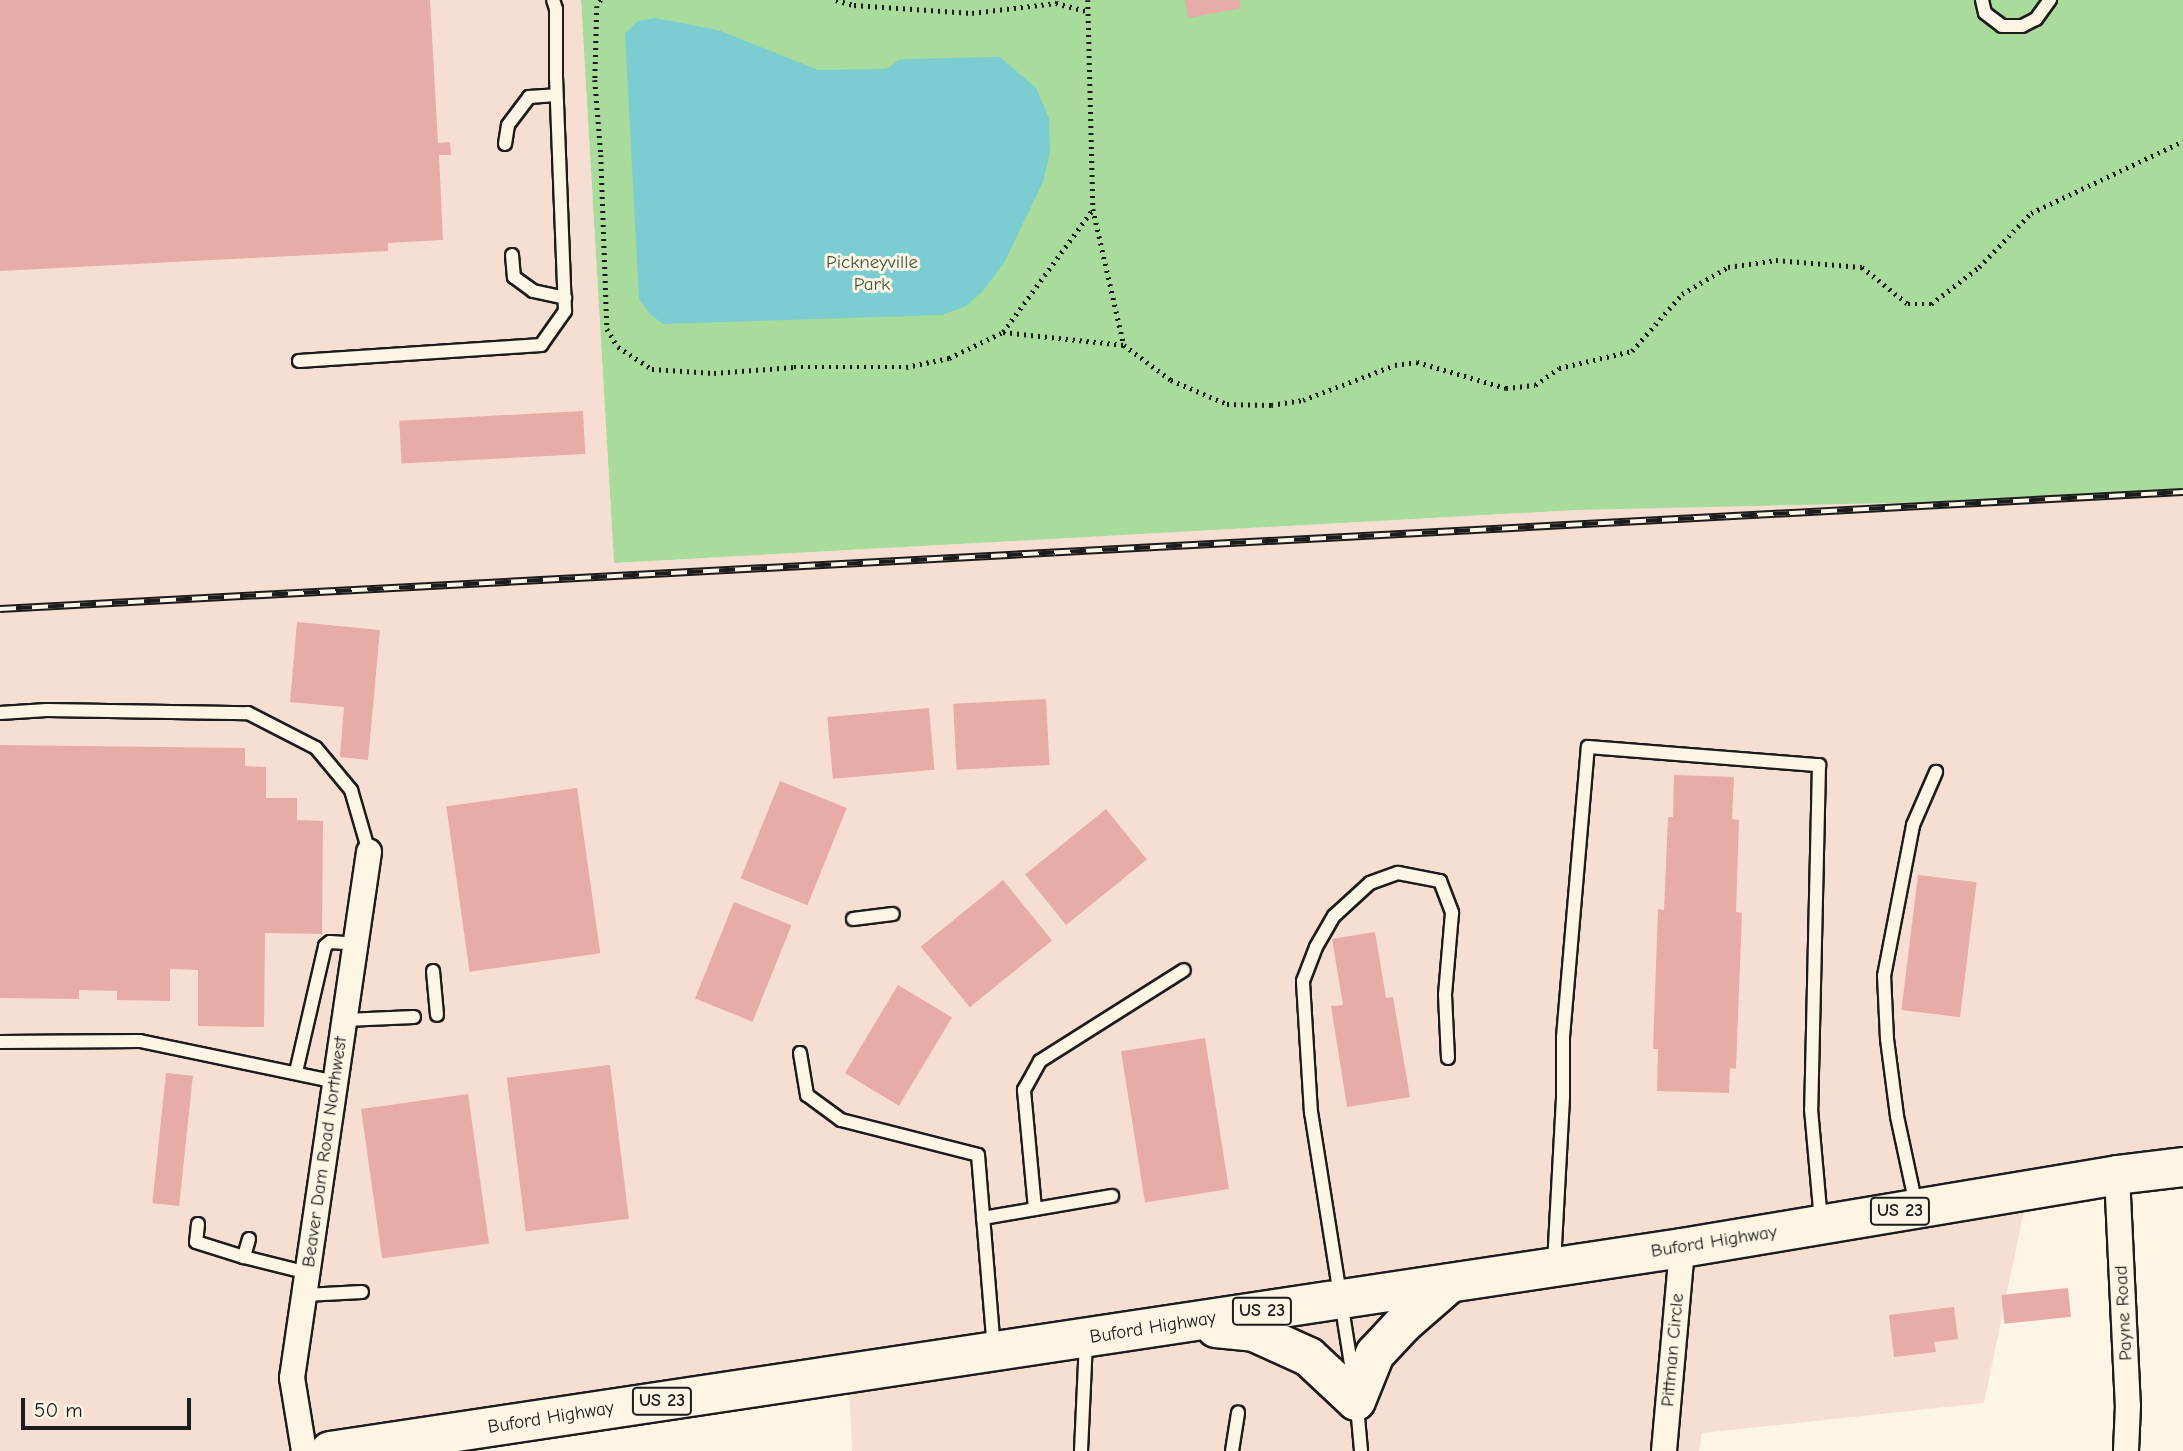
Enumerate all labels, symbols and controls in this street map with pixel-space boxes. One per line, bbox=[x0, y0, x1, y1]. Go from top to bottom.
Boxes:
park label: Pickneyville Park bbox=[826, 252, 918, 296]
street label: Beaver Dam Road Northwest bbox=[298, 1035, 352, 1269]
road number: US 23 bbox=[1868, 1196, 1932, 1226]
street label: Buford Highway bbox=[1649, 1221, 1779, 1263]
street label: Payne Road bbox=[2110, 1265, 2138, 1361]
street label: Pittman Circle bbox=[1657, 1292, 1689, 1408]
road number: US 23 bbox=[1230, 1296, 1294, 1326]
street label: Buford Highway bbox=[1088, 1307, 1218, 1349]
scale bar bbox=[24, 1384, 194, 1428]
road number: US 23 bbox=[630, 1386, 694, 1416]
street label: Buford Highway bbox=[486, 1397, 616, 1439]
text: 50 m bbox=[34, 1398, 83, 1422]

